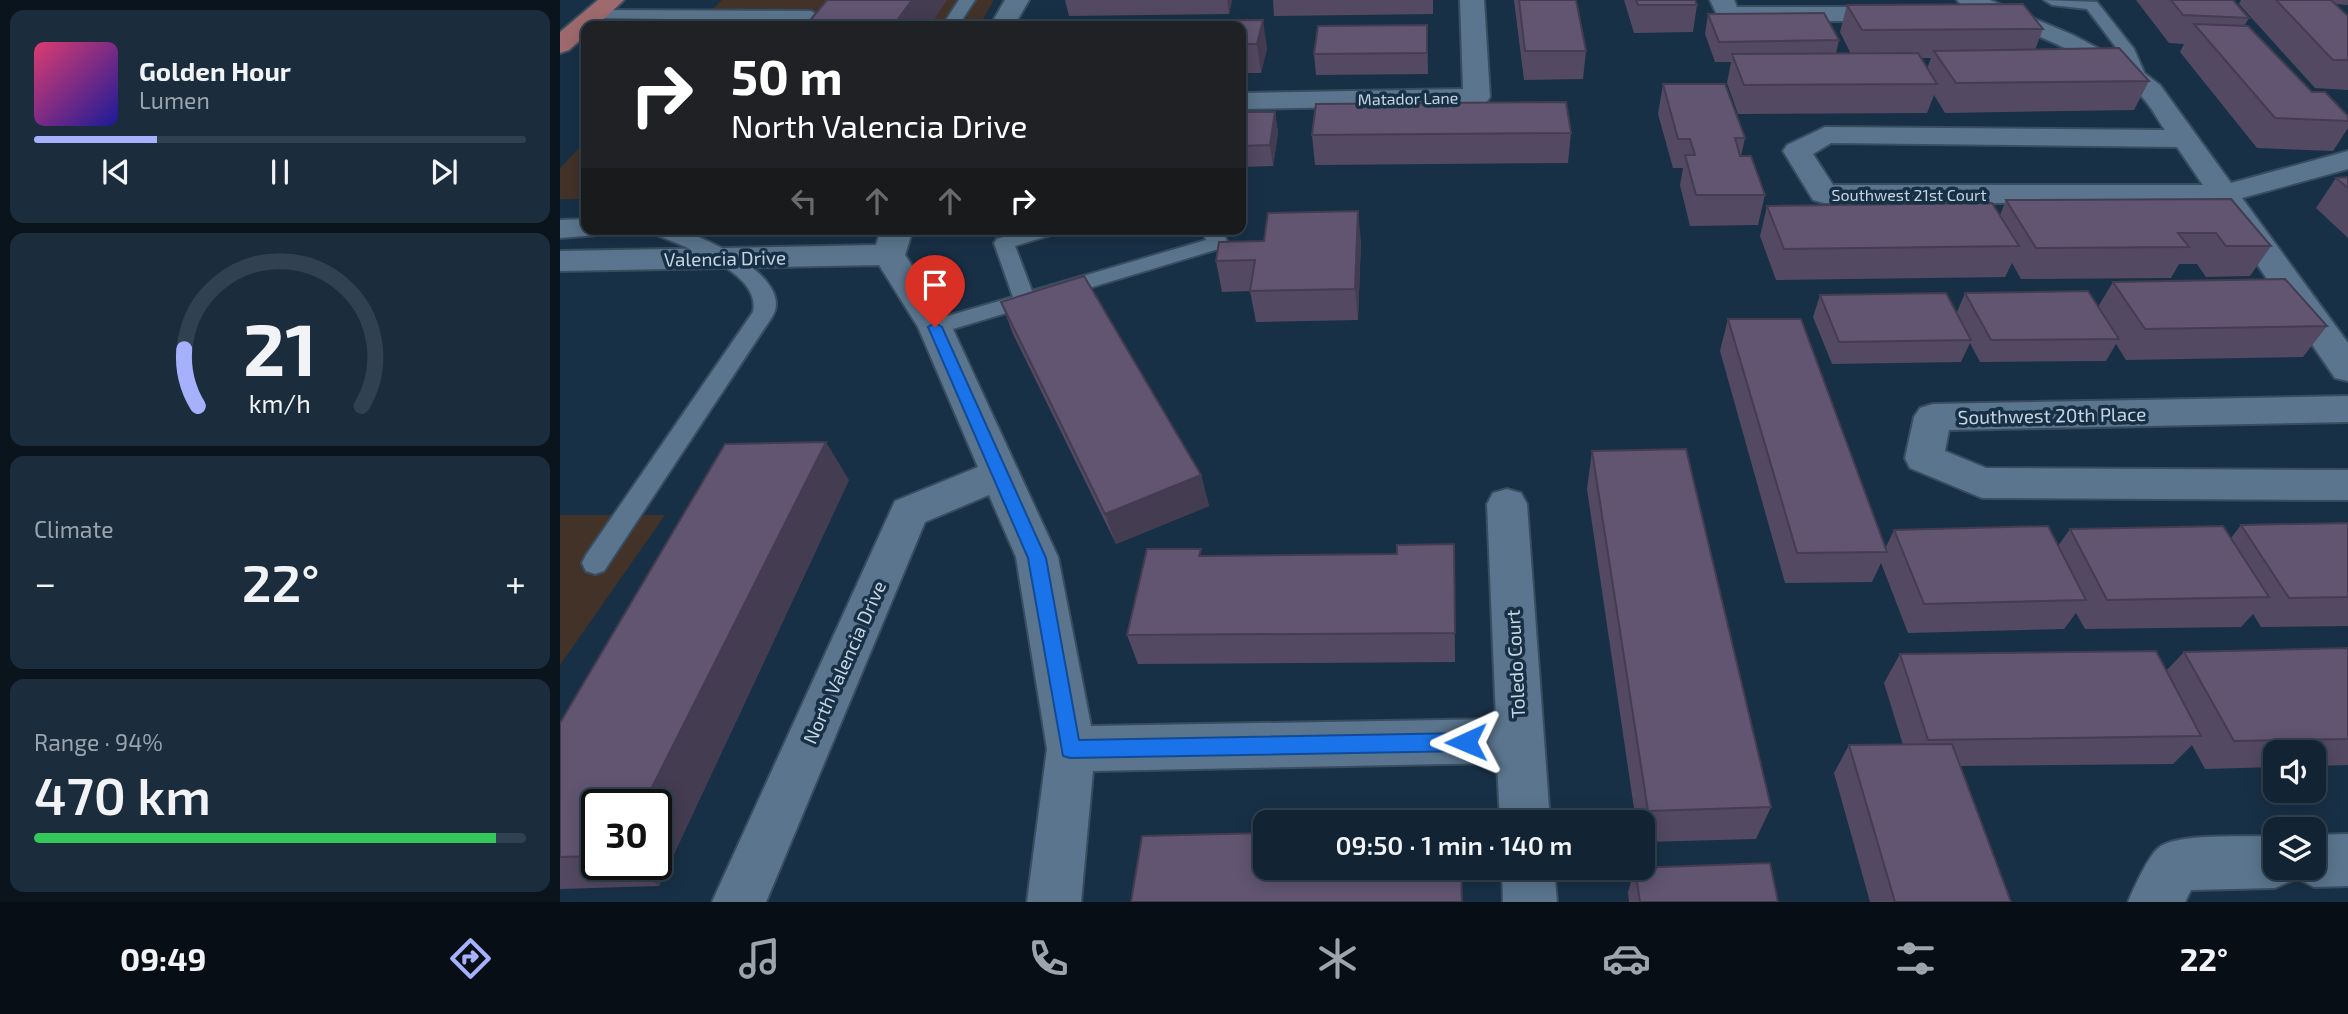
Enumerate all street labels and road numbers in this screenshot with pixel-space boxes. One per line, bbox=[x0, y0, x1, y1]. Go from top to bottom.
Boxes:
street label: Matador Lane bbox=[1358, 88, 1458, 108]
street label: Southwest 21st Court bbox=[1831, 185, 1987, 204]
street label: Valencia Drive bbox=[664, 245, 786, 271]
street label: Southwest 20th Place bbox=[1957, 402, 2147, 428]
street label: North Valencia Drive bbox=[798, 577, 890, 747]
street label: Toledo Court bbox=[1501, 609, 1529, 719]

